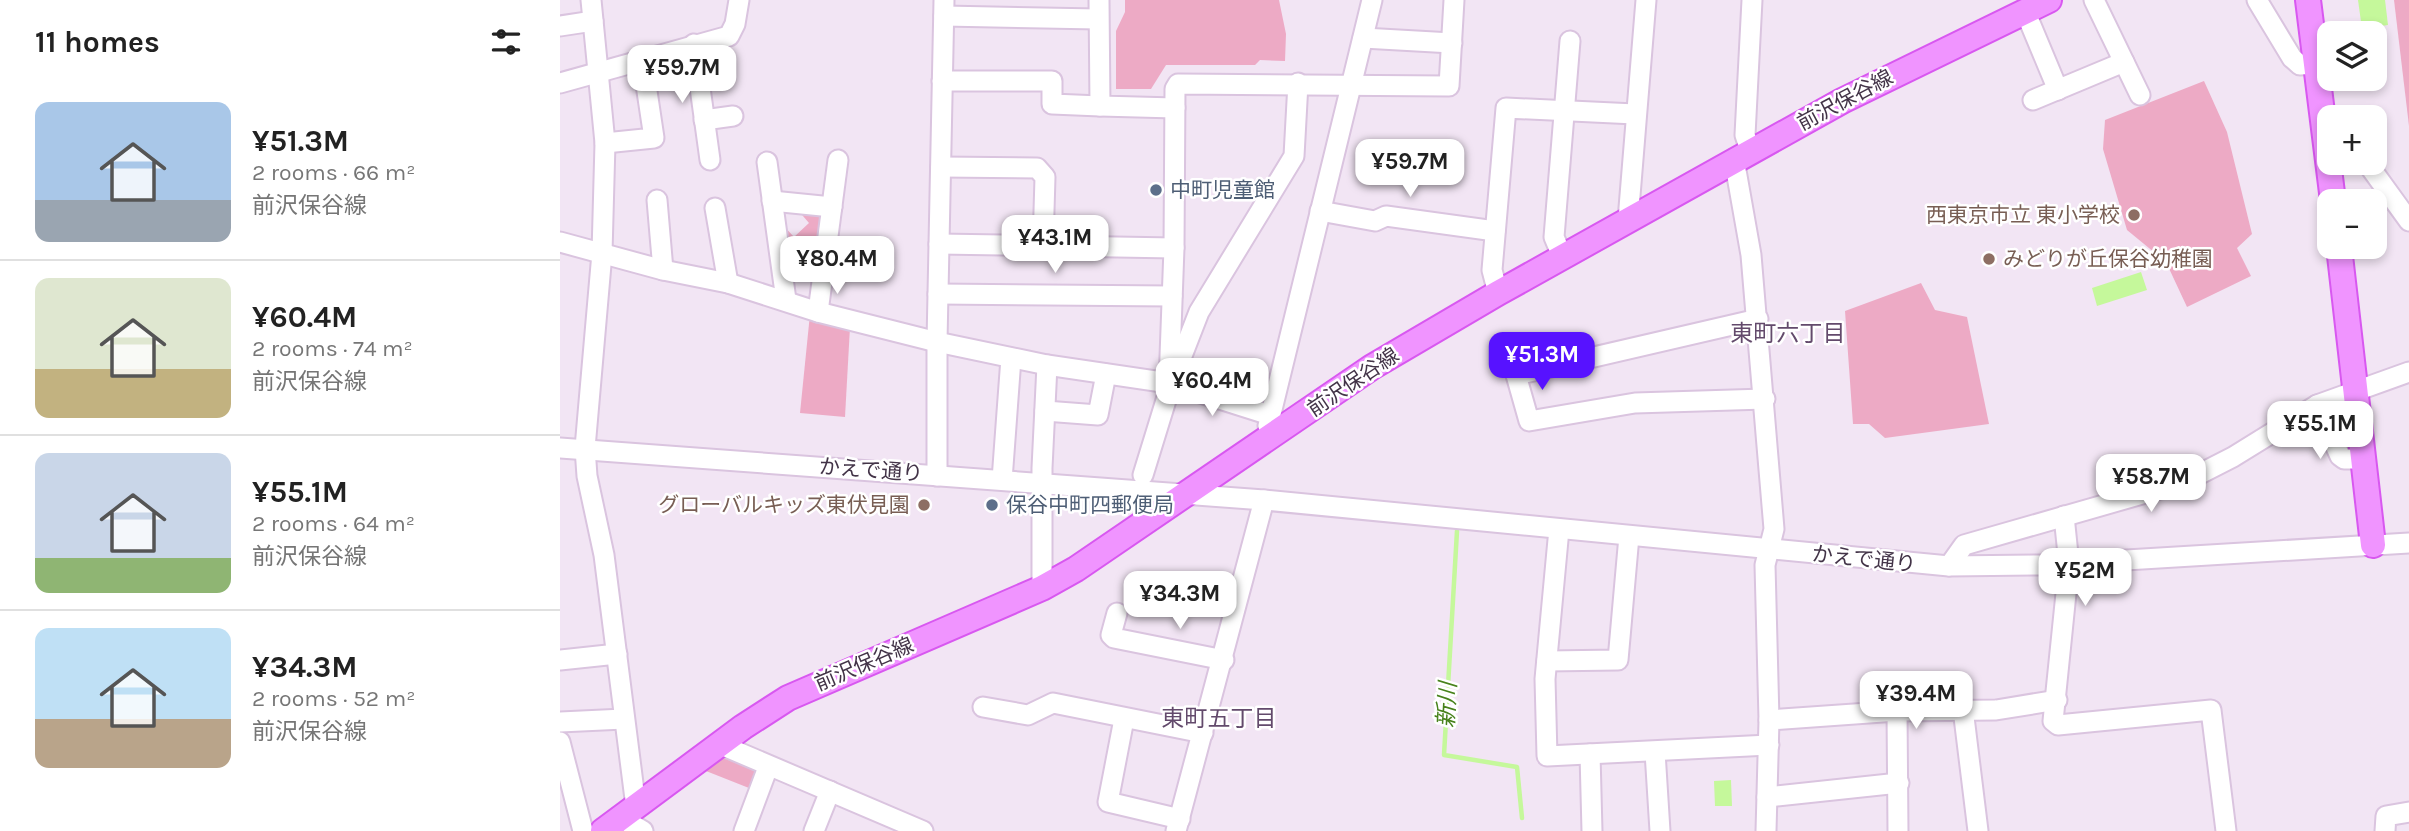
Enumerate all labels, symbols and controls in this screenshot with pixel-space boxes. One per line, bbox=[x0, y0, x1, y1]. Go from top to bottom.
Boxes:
map controls bbox=[2317, 21, 2387, 259]
button: layers bbox=[2317, 21, 2387, 91]
icon: filters bbox=[487, 23, 525, 61]
text: 11 homes bbox=[35, 24, 160, 60]
pin: ¥59.7M bbox=[625, 46, 739, 105]
text: ¥59.7M bbox=[643, 54, 721, 81]
street label: 前沢保谷線 bbox=[1793, 65, 1897, 135]
button: + bbox=[2317, 105, 2387, 175]
text: ¥51.3M bbox=[252, 123, 349, 159]
icon: home bbox=[91, 130, 175, 214]
pin: ¥59.7M bbox=[1353, 140, 1467, 199]
text: ¥59.7M bbox=[1371, 148, 1449, 175]
text: 2 rooms · 66 m² bbox=[252, 159, 415, 186]
place label: 中町児童館 bbox=[1170, 178, 1275, 202]
marker: 中町児童館 bbox=[1148, 182, 1164, 198]
button: − bbox=[2317, 189, 2387, 259]
text: 前沢保谷線 bbox=[252, 192, 367, 219]
place label: 西東京市立 東小学校 bbox=[1926, 203, 2120, 227]
marker: 西東京市立 東小学校 bbox=[2126, 207, 2142, 223]
pin: ¥43.1M bbox=[998, 216, 1112, 275]
text: ¥43.1M bbox=[1018, 224, 1092, 251]
pin: ¥80.4M bbox=[780, 236, 894, 296]
text: ¥80.4M bbox=[796, 245, 878, 272]
place label: みどりが丘保谷幼稚園 bbox=[2003, 247, 2213, 271]
marker: みどりが丘保谷幼稚園 bbox=[1981, 251, 1997, 267]
text: ¥60.4M bbox=[252, 299, 357, 335]
icon: home bbox=[91, 306, 175, 390]
district label: 東町六丁目 bbox=[1731, 320, 1846, 347]
pin: ¥51.3M bbox=[1485, 332, 1599, 392]
text: 2 rooms · 74 m² bbox=[252, 335, 413, 362]
text: ¥51.3M bbox=[1505, 341, 1579, 368]
street label: 前沢保谷線 bbox=[1303, 343, 1403, 421]
pin: ¥60.4M bbox=[1155, 358, 1269, 418]
text: ¥60.4M bbox=[1172, 367, 1252, 394]
text: 前沢保谷線 bbox=[252, 368, 367, 395]
pin: ¥55.1M bbox=[2263, 402, 2377, 461]
text: ¥55.1M bbox=[2283, 410, 2357, 437]
street label: かえで通り bbox=[818, 454, 924, 486]
pin: ¥58.7M bbox=[2094, 454, 2208, 514]
text: ¥58.7M bbox=[2112, 463, 2190, 490]
text: ¥55.1M bbox=[252, 474, 348, 510]
icon: home bbox=[91, 481, 175, 565]
place label: グローバルキッズ東伏見園 bbox=[658, 493, 910, 517]
place label: 保谷中町四郵便局 bbox=[1006, 493, 1174, 517]
marker: グローバルキッズ東伏見園 bbox=[916, 497, 932, 513]
marker: 保谷中町四郵便局 bbox=[984, 497, 1000, 513]
text: 2 rooms · 64 m² bbox=[252, 510, 415, 537]
street label: かえで通り bbox=[1811, 542, 1917, 576]
text: 前沢保谷線 bbox=[252, 543, 367, 570]
pin: ¥52M bbox=[2044, 548, 2126, 608]
text: ¥52M bbox=[2055, 557, 2115, 584]
pin: ¥34.3M bbox=[1123, 572, 1237, 631]
text: ¥34.3M bbox=[1140, 580, 1220, 607]
street label: 前沢保谷線 bbox=[811, 632, 917, 696]
text: ¥34.3M bbox=[252, 649, 357, 685]
icon: home bbox=[91, 656, 175, 740]
pin: ¥39.4M bbox=[1859, 672, 1973, 731]
water label: 新川 bbox=[1432, 678, 1462, 729]
text: ¥39.4M bbox=[1876, 680, 1956, 707]
text: 2 rooms · 52 m² bbox=[252, 685, 415, 712]
district label: 東町五丁目 bbox=[1162, 705, 1277, 732]
text: 前沢保谷線 bbox=[252, 718, 367, 745]

